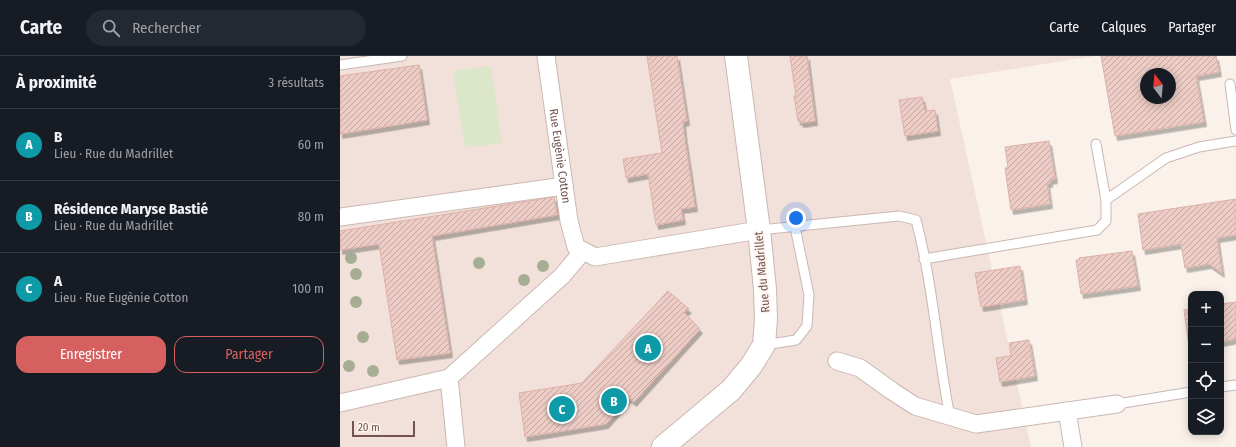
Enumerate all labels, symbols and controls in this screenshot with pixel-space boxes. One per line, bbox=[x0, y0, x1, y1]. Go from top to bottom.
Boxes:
search box bbox=[86, 10, 366, 46]
text: Carte bbox=[20, 16, 62, 39]
icon: search bbox=[100, 17, 122, 39]
text: Rechercher bbox=[132, 19, 201, 37]
text: Carte bbox=[1049, 19, 1079, 36]
text: Calques bbox=[1101, 19, 1146, 36]
text: Partager bbox=[1168, 19, 1216, 36]
north arrow bbox=[1140, 68, 1176, 104]
text: À proximité bbox=[16, 72, 97, 93]
text: 3 résultats bbox=[268, 75, 324, 90]
street label: Rue Eugènie Cotton bbox=[546, 108, 573, 204]
text: B bbox=[54, 128, 62, 146]
text: A bbox=[25, 137, 33, 152]
text: 60 m bbox=[298, 137, 324, 152]
text: Lieu · Rue du Madrillet bbox=[54, 146, 173, 161]
text: Résidence Maryse Bastié bbox=[54, 200, 208, 218]
your location bbox=[786, 208, 806, 228]
text: B bbox=[25, 209, 33, 224]
text: 80 m bbox=[298, 209, 324, 224]
text: Lieu · Rue du Madrillet bbox=[54, 218, 173, 233]
street label: Rue du Madrillet bbox=[751, 231, 773, 313]
text: A bbox=[54, 272, 62, 290]
text: C bbox=[26, 281, 32, 296]
text: 100 m bbox=[292, 281, 324, 296]
text: Lieu · Rue Eugènie Cotton bbox=[54, 290, 188, 305]
map controls bbox=[1188, 291, 1224, 435]
button: + bbox=[1188, 291, 1224, 327]
button: − bbox=[1188, 327, 1224, 363]
pin: A bbox=[635, 333, 661, 363]
button: Enregistrer bbox=[16, 336, 166, 373]
button: Partager bbox=[174, 336, 324, 373]
button: locate bbox=[1188, 363, 1224, 399]
pin: B bbox=[601, 386, 627, 416]
pin: C bbox=[549, 394, 575, 424]
button: layers bbox=[1188, 399, 1224, 435]
scale bar bbox=[352, 419, 415, 438]
text: 20 m bbox=[358, 421, 380, 434]

